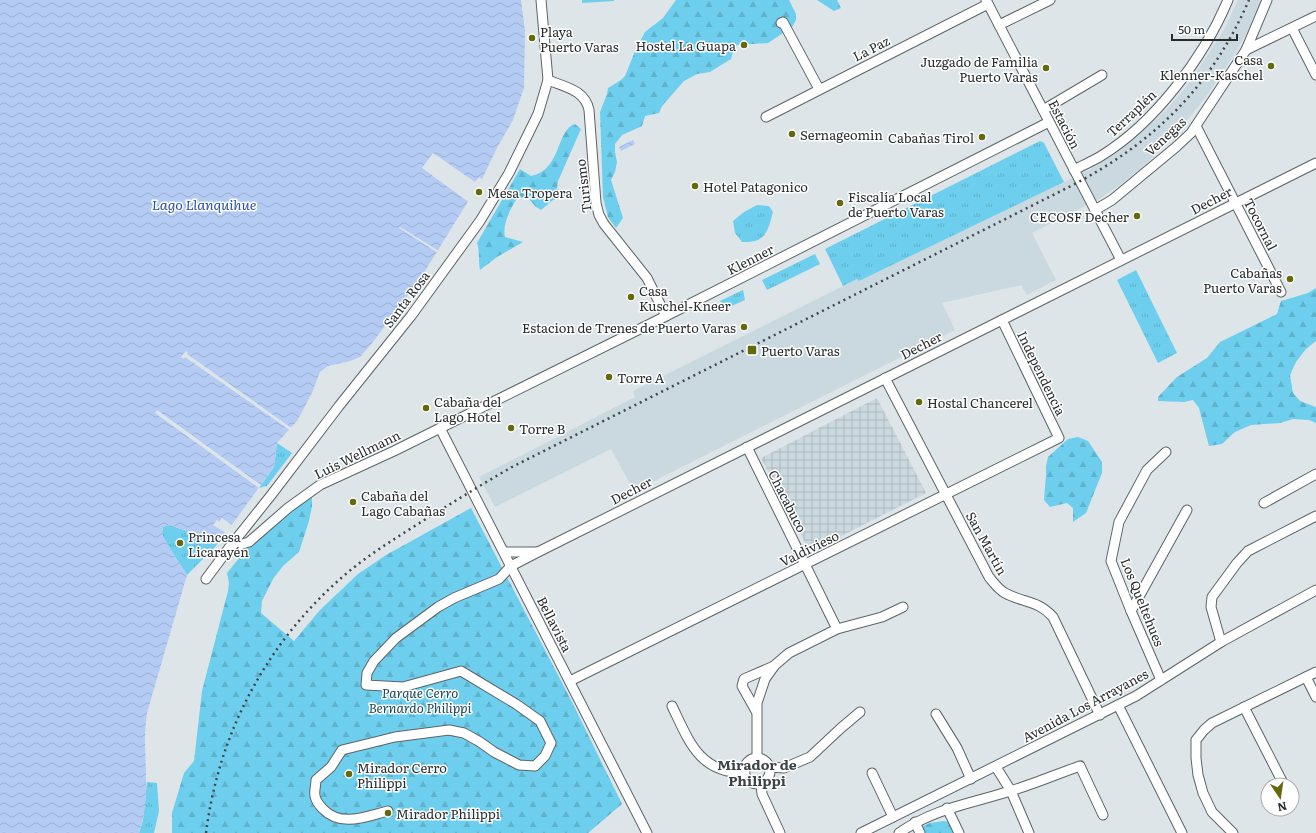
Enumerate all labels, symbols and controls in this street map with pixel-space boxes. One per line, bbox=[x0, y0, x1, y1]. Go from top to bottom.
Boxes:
scale bar bbox=[1172, 16, 1237, 42]
text: 50 m bbox=[1178, 20, 1205, 38]
place label: Playa Puerto Varas bbox=[540, 22, 619, 56]
street label: La Paz bbox=[849, 31, 893, 65]
marker: Playa Puerto Varas bbox=[527, 33, 537, 43]
place label: Hostel La Guapa bbox=[636, 36, 736, 55]
marker: Hostel La Guapa bbox=[739, 40, 749, 50]
place label: Casa Klenner-Kaschel bbox=[1160, 50, 1264, 84]
place label: Juzgado de Familia Puerto Varas bbox=[920, 52, 1038, 86]
marker: Casa Klenner-Kaschel bbox=[1266, 61, 1276, 71]
marker: Juzgado de Familia Puerto Varas bbox=[1041, 63, 1051, 73]
street label: Terraplén bbox=[1102, 85, 1160, 141]
street label: Estación bbox=[1045, 96, 1086, 152]
street label: Venegas bbox=[1140, 112, 1190, 160]
place label: Sernageomin bbox=[800, 125, 883, 144]
place label: Cabañas Tirol bbox=[888, 128, 975, 147]
marker: Sernageomin bbox=[787, 129, 797, 139]
marker: Cabañas Tirol bbox=[977, 132, 987, 142]
street label: Turismo bbox=[570, 158, 596, 214]
place label: Hotel Patagonico bbox=[703, 177, 808, 196]
marker: Hotel Patagonico bbox=[690, 181, 700, 191]
street label: Decher bbox=[1187, 181, 1236, 219]
place label: Mesa Tropera bbox=[487, 183, 572, 202]
marker: Mesa Tropera bbox=[474, 187, 484, 197]
place label: Fiscalía Local de Puerto Varas bbox=[848, 187, 944, 221]
water label: Lago Llanquihue bbox=[152, 194, 257, 214]
street label: Tocornal bbox=[1240, 195, 1283, 254]
marker: Fiscalía Local de Puerto Varas bbox=[835, 198, 845, 208]
place label: CECOSF Decher bbox=[1030, 207, 1130, 226]
marker: CECOSF Decher bbox=[1132, 211, 1142, 221]
street label: Klenner bbox=[723, 239, 778, 279]
place label: Cabañas Puerto Varas bbox=[1203, 263, 1282, 297]
street label: Santa Rosa bbox=[378, 267, 434, 331]
marker: Cabañas Puerto Varas bbox=[1285, 274, 1295, 284]
place label: Casa Kuschel-Kneer bbox=[639, 281, 731, 315]
marker: Casa Kuschel-Kneer bbox=[626, 292, 636, 302]
place label: Estacion de Trenes de Puerto Varas bbox=[522, 318, 736, 337]
marker: Estacion de Trenes de Puerto Varas bbox=[739, 322, 749, 332]
street label: Decher bbox=[897, 326, 946, 364]
street label: Independencia bbox=[1013, 327, 1071, 419]
place label: Puerto Varas bbox=[761, 341, 840, 360]
marker: Puerto Varas bbox=[746, 344, 758, 356]
place label: Torre A bbox=[617, 368, 665, 387]
marker: Torre A bbox=[604, 372, 614, 382]
place label: Cabaña del Lago Hotel bbox=[434, 392, 502, 426]
place label: Hostal Chancerel bbox=[927, 393, 1034, 412]
marker: Hostal Chancerel bbox=[914, 397, 924, 407]
marker: Cabaña del Lago Hotel bbox=[421, 403, 431, 413]
place label: Torre B bbox=[519, 419, 566, 438]
marker: Torre B bbox=[506, 423, 516, 433]
street label: Luis Wellmann bbox=[311, 425, 404, 483]
street label: Chacabuco bbox=[764, 467, 812, 536]
street label: Decher bbox=[607, 471, 656, 509]
place label: Cabaña del Lago Cabañas bbox=[361, 486, 445, 520]
marker: Cabaña del Lago Cabañas bbox=[348, 497, 358, 507]
street label: San Martín bbox=[962, 508, 1012, 578]
street label: Valdivieso bbox=[776, 525, 842, 571]
place label: Princesa Licarayén bbox=[188, 527, 249, 561]
marker: Princesa Licarayén bbox=[175, 538, 185, 548]
street label: Los Queltehues bbox=[1117, 555, 1169, 649]
street label: Bellavista bbox=[533, 593, 577, 655]
street label: Avenida Los Arrayanes bbox=[1019, 664, 1151, 746]
park label: Parque Cerro Bernardo Philippi bbox=[369, 683, 472, 717]
district label: Mirador de Philippi bbox=[717, 754, 797, 790]
place label: Mirador Cerro Philippi bbox=[357, 758, 447, 792]
marker: Mirador Cerro Philippi bbox=[344, 769, 354, 779]
north arrow bbox=[1260, 777, 1300, 817]
text: N bbox=[1276, 799, 1289, 817]
place label: Mirador Philippi bbox=[396, 804, 501, 823]
marker: Mirador Philippi bbox=[383, 808, 393, 818]

